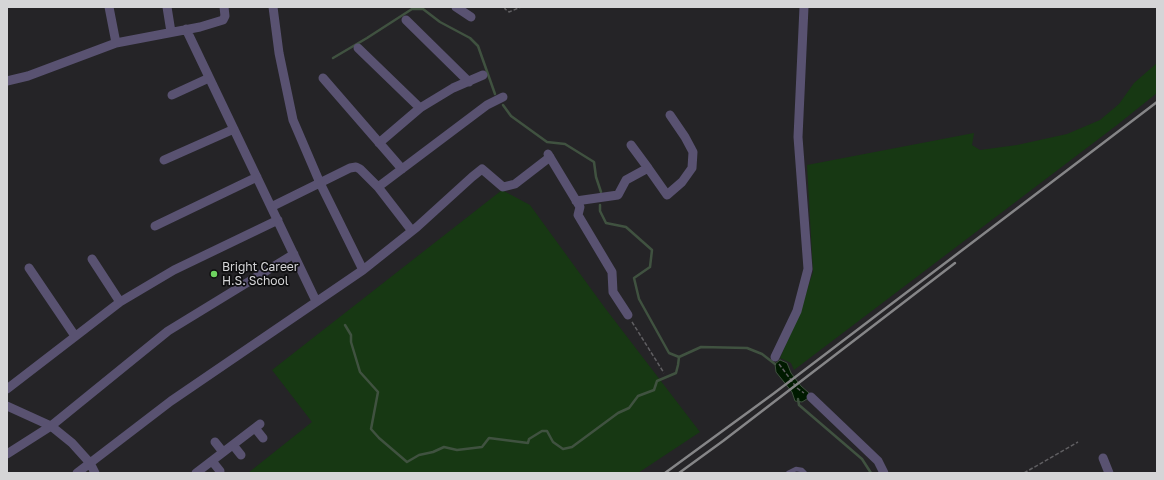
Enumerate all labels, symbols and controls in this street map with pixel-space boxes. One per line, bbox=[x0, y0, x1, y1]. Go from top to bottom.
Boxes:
place label: Bright Career H.S. School bbox=[222, 260, 298, 288]
marker: Bright Career H.S. School bbox=[209, 269, 219, 279]

